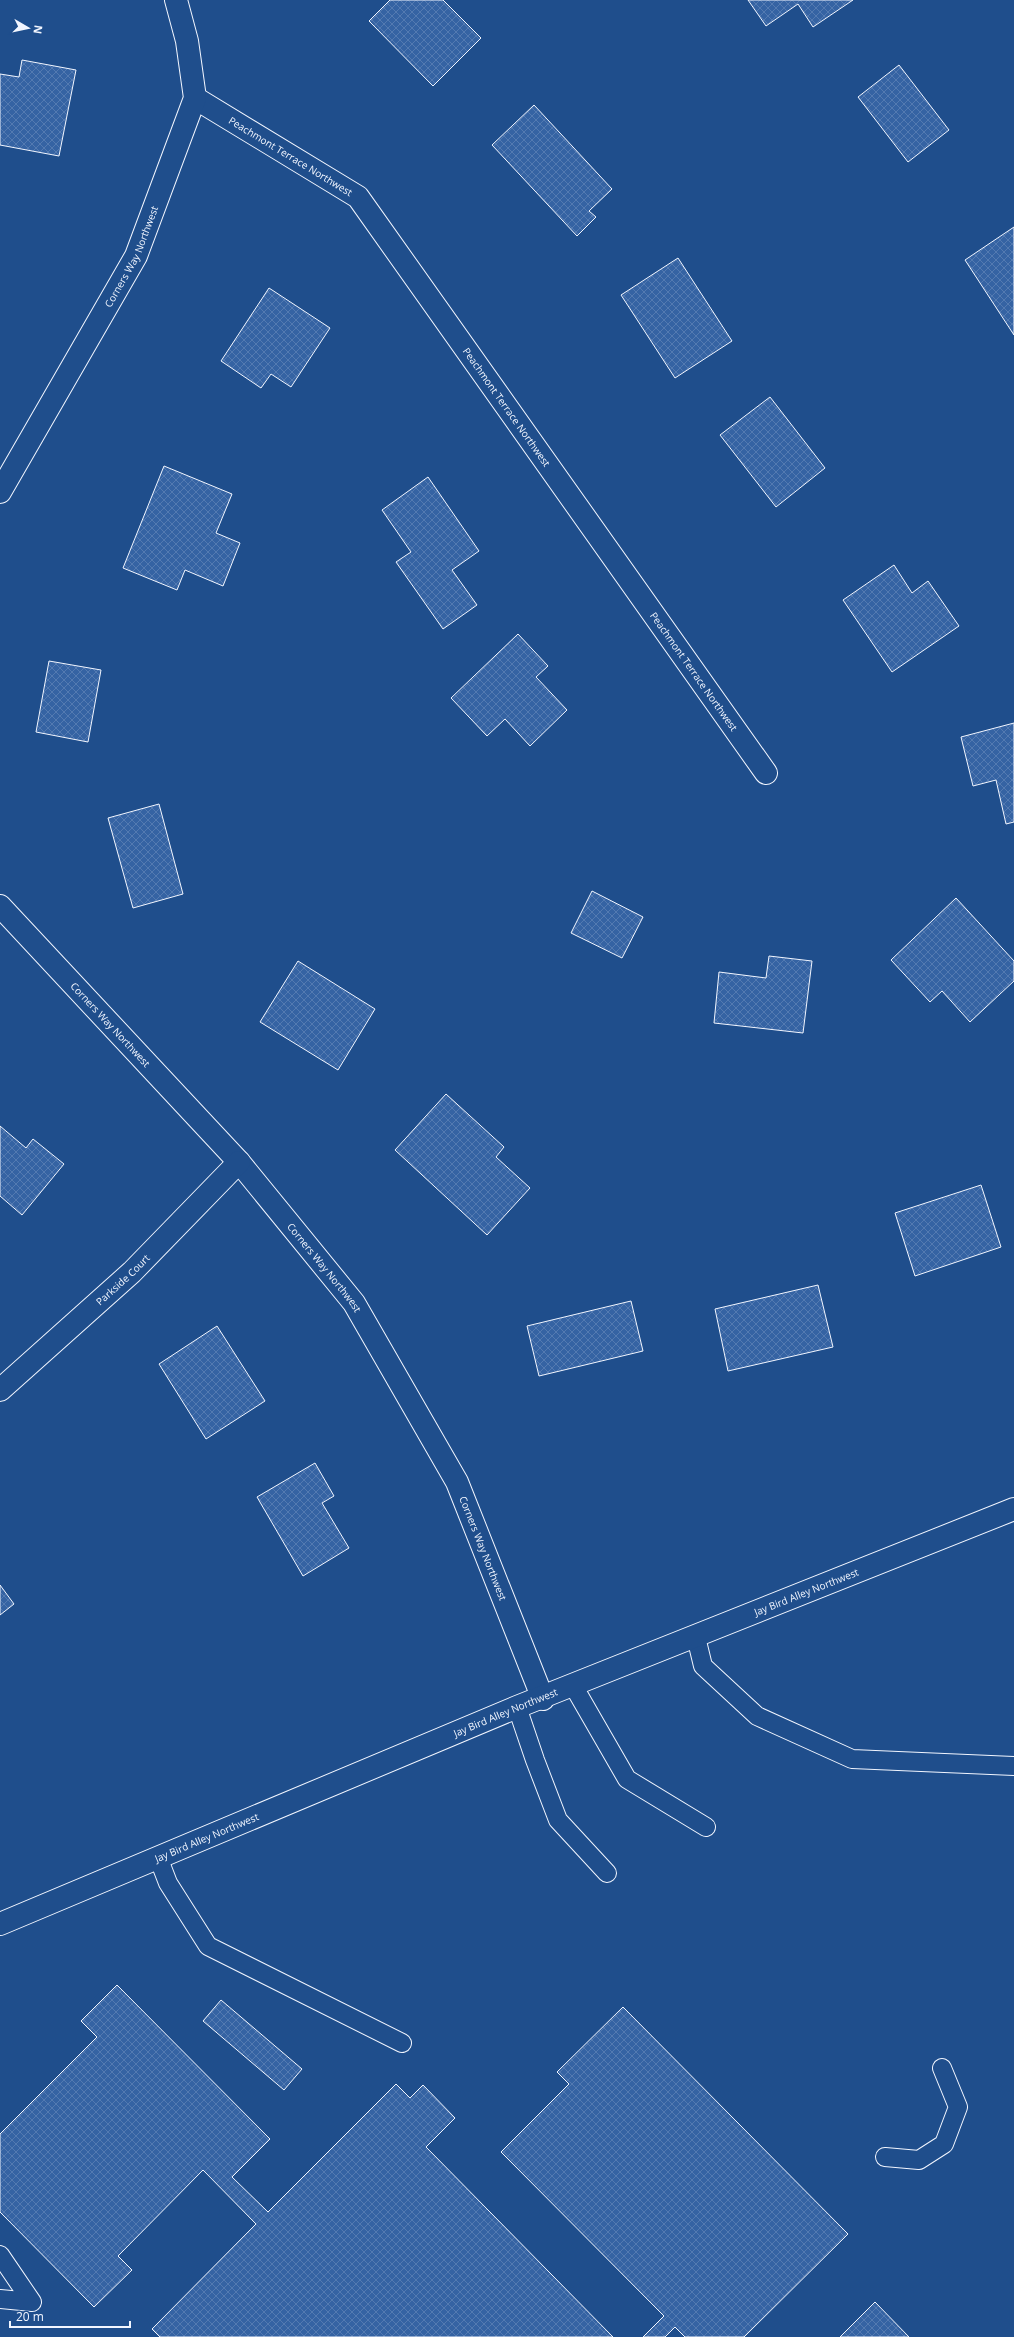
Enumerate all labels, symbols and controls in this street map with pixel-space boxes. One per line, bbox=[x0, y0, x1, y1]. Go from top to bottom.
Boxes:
north arrow bbox=[8, 8, 48, 48]
text: N bbox=[30, 24, 46, 35]
street label: Peachmont Terrace Northwest bbox=[226, 113, 356, 199]
street label: Corners Way Northwest bbox=[101, 203, 161, 310]
street label: Peachmont Terrace Northwest bbox=[460, 345, 554, 470]
street label: Peachmont Terrace Northwest bbox=[647, 609, 741, 734]
street label: Corners Way Northwest bbox=[68, 979, 154, 1070]
street label: Corners Way Northwest bbox=[284, 1220, 365, 1315]
street label: Parkside Court bbox=[93, 1251, 153, 1308]
street label: Corners Way Northwest bbox=[456, 1494, 510, 1603]
street label: Jay Bird Alley Northwest bbox=[751, 1565, 861, 1619]
street label: Jay Bird Alley Northwest bbox=[450, 1684, 560, 1740]
street label: Jay Bird Alley Northwest bbox=[152, 1809, 261, 1866]
scale bar bbox=[10, 2303, 130, 2329]
text: 20 m bbox=[16, 2308, 44, 2325]

